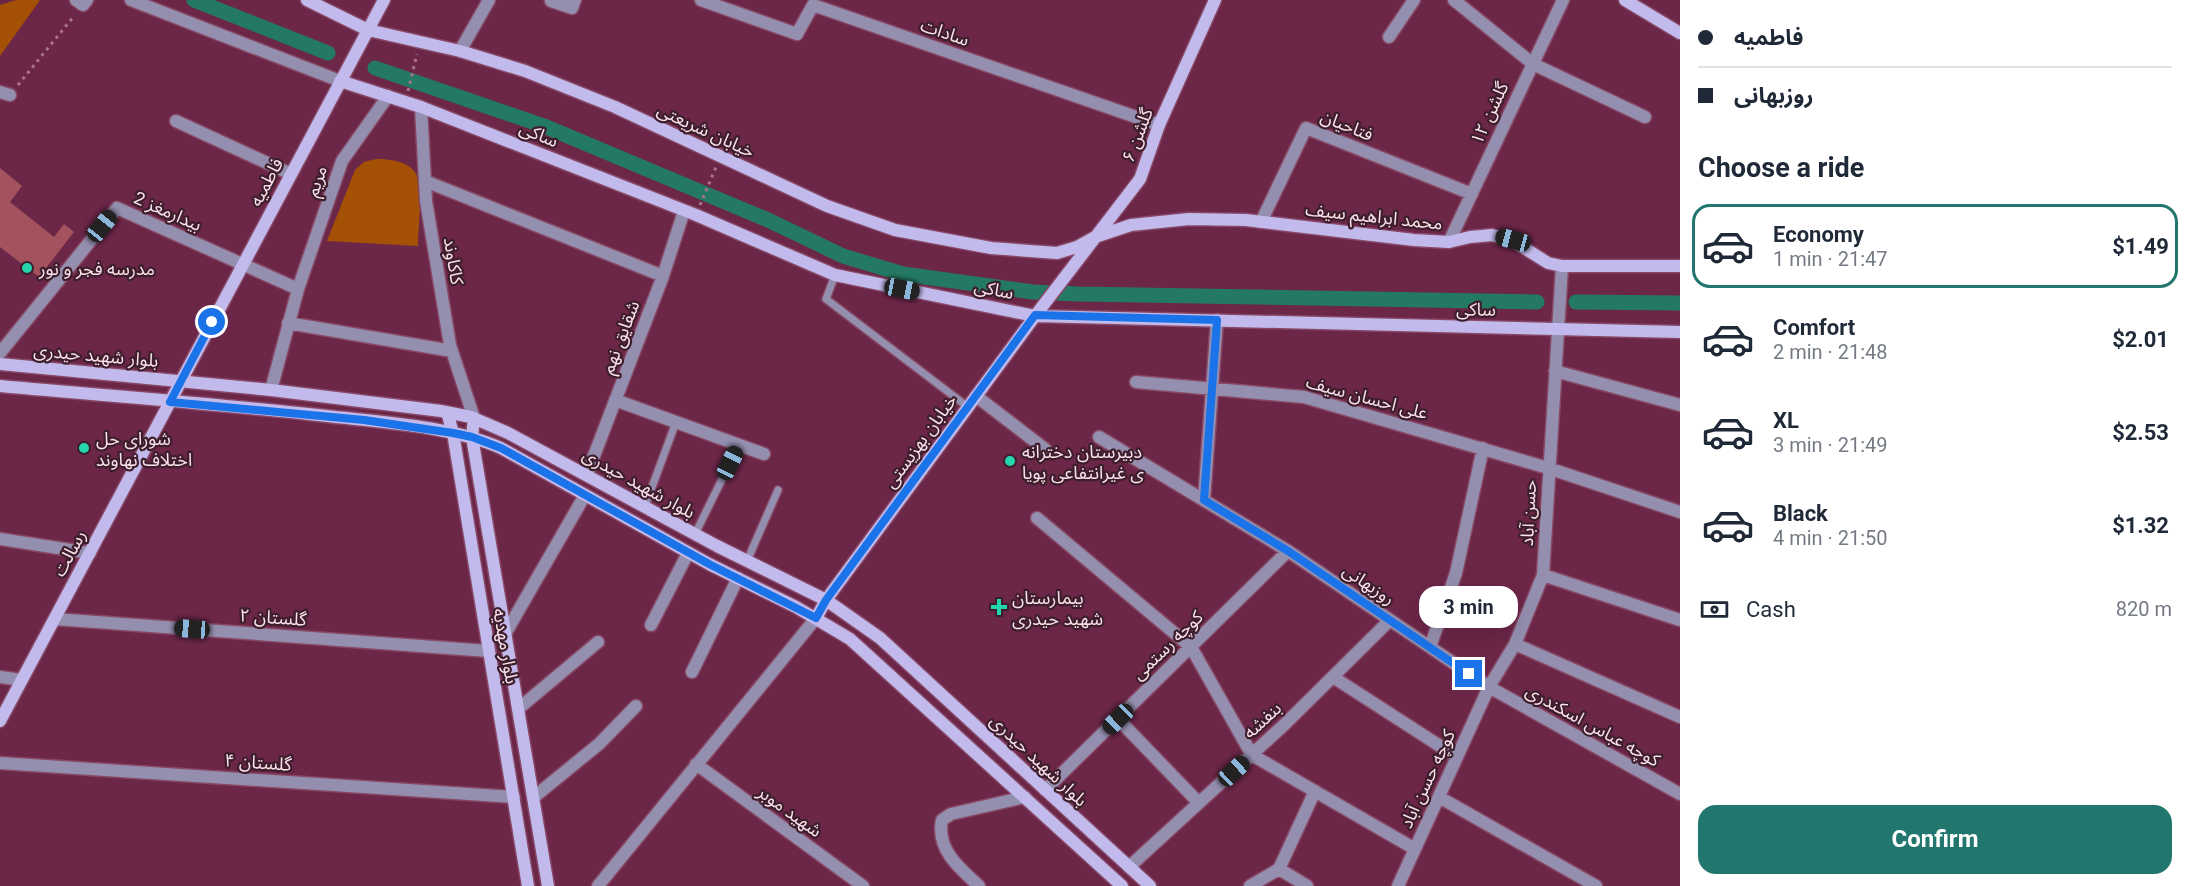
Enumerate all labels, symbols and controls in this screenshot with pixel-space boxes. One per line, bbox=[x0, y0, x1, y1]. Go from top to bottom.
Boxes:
street label: سادات bbox=[918, 14, 972, 50]
text: فاطمیه bbox=[1734, 25, 1803, 50]
street label: گلشن ۱۲ bbox=[1465, 78, 1514, 148]
text: روزبهانی bbox=[1734, 83, 1813, 108]
street label: خیابان شریعتی bbox=[654, 98, 758, 163]
street label: گلشن ۶ bbox=[1117, 105, 1158, 165]
street label: فتاحیان bbox=[1317, 105, 1376, 146]
street label: ساکی bbox=[516, 117, 561, 152]
text: Choose a ride bbox=[1698, 152, 1864, 184]
street label: فاطمیه bbox=[245, 154, 287, 210]
street label: مریم bbox=[301, 163, 334, 200]
street label: بیدارمغز 2 bbox=[130, 187, 205, 236]
street label: محمد ابراهیم سیف bbox=[1304, 198, 1444, 237]
car bbox=[84, 206, 120, 246]
icon: car bbox=[1701, 219, 1755, 273]
text: Economy bbox=[1773, 222, 1864, 247]
car bbox=[1493, 227, 1533, 253]
text: $1.49 bbox=[2112, 234, 2169, 259]
street label: کاکاوند bbox=[440, 236, 468, 287]
text: 1 min · 21:47 bbox=[1773, 247, 1888, 271]
place label: مدرسه فجر و نور bbox=[38, 258, 155, 280]
marker: مدرسه فجر و نور bbox=[20, 261, 34, 275]
street label: ساکی bbox=[972, 275, 1016, 304]
car bbox=[883, 277, 921, 301]
street label: شقایق نهم bbox=[596, 297, 646, 378]
street label: ساکی bbox=[1456, 298, 1496, 321]
route start bbox=[198, 308, 225, 335]
icon: car bbox=[1701, 312, 1755, 366]
text: Comfort bbox=[1773, 315, 1855, 340]
text: $2.01 bbox=[2112, 327, 2169, 352]
street label: بلوار شهید حیدری bbox=[33, 339, 159, 372]
text: 2 min · 21:48 bbox=[1773, 340, 1888, 364]
street label: علی احسان سیف bbox=[1304, 371, 1430, 424]
street label: خیابان بهزیستی bbox=[879, 390, 962, 493]
icon: car bbox=[1701, 405, 1755, 459]
text: XL bbox=[1773, 408, 1799, 433]
text: $2.53 bbox=[2112, 420, 2169, 445]
place label: شورای حل اختلاف نهاوند bbox=[96, 428, 192, 470]
text: 3 min · 21:49 bbox=[1773, 433, 1888, 457]
marker: شورای حل اختلاف نهاوند bbox=[77, 441, 91, 455]
place label: دبیرستان دخترانه ی غیرانتفاعی پویا bbox=[1022, 441, 1144, 484]
street label: بلوار شهید حیدری bbox=[579, 443, 699, 523]
car bbox=[714, 443, 746, 483]
marker: دبیرستان دخترانه ی غیرانتفاعی پویا bbox=[1003, 454, 1017, 468]
street label: حسن آباد bbox=[1516, 479, 1541, 547]
icon: car bbox=[1701, 498, 1755, 552]
text: Black bbox=[1773, 501, 1828, 526]
text: $1.32 bbox=[2112, 513, 2169, 538]
street label: رسالت bbox=[48, 526, 91, 580]
text: 4 min · 21:50 bbox=[1773, 526, 1888, 550]
street label: روزبهانی bbox=[1339, 559, 1399, 610]
place label: بیمارستان شهید حیدری bbox=[1012, 587, 1103, 630]
callout: 3 min bbox=[1420, 587, 1518, 629]
icon: cash bbox=[1698, 593, 1731, 626]
text: 3 min bbox=[1443, 595, 1494, 619]
text: Cash bbox=[1746, 597, 1796, 622]
text: 820 m bbox=[2116, 597, 2172, 621]
marker: بیمارستان شهید حیدری bbox=[990, 598, 1008, 616]
street label: گلستان ۲ bbox=[239, 604, 308, 631]
street label: کوچه رستمی bbox=[1127, 606, 1208, 685]
street label: بلوار مهدیه bbox=[488, 607, 523, 686]
car bbox=[173, 619, 211, 639]
route end bbox=[1455, 660, 1482, 687]
street label: کوچه عباس اسکندری bbox=[1522, 679, 1664, 772]
street label: بنفشه bbox=[1239, 697, 1285, 743]
car bbox=[1099, 700, 1137, 738]
street label: بلوار شهید حیدری bbox=[985, 710, 1092, 811]
street label: کوچه حسن آباد bbox=[1395, 726, 1460, 832]
street label: گلستان ۴ bbox=[224, 749, 293, 776]
car bbox=[1215, 752, 1253, 790]
street label: شهید موبر bbox=[753, 780, 826, 842]
button: Confirm bbox=[1698, 805, 2172, 874]

